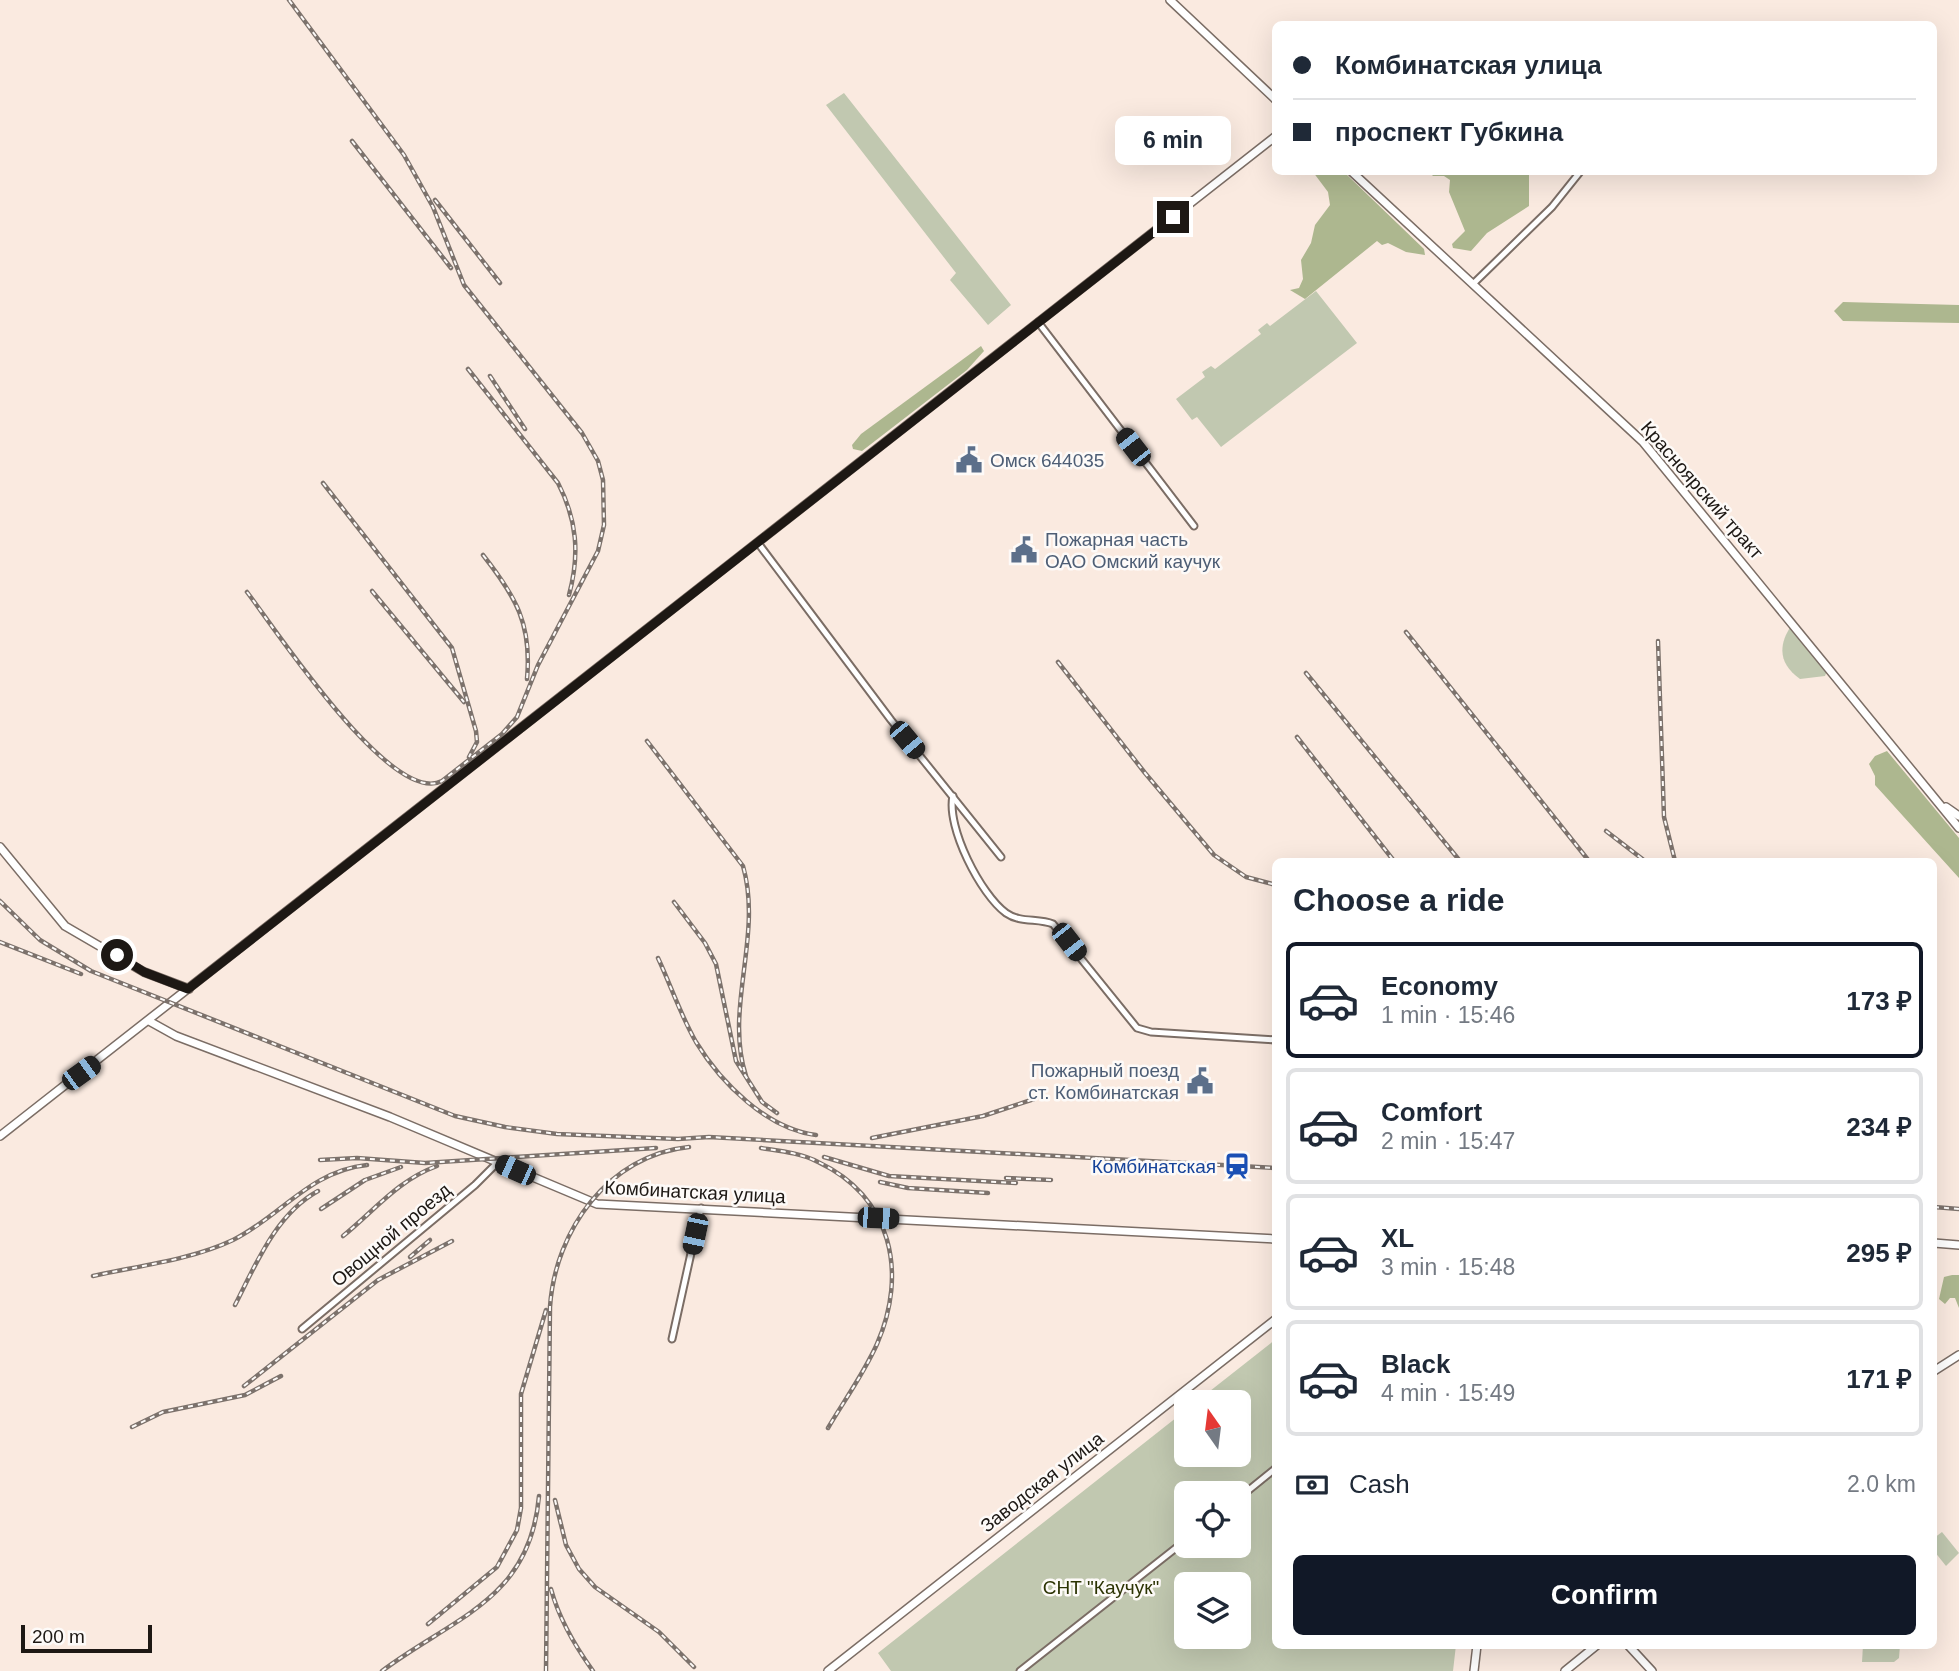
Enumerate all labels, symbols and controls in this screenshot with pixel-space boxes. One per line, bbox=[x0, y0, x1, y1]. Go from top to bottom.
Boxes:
text: Комбинатская улица bbox=[1335, 50, 1602, 80]
callout: 6 min bbox=[1115, 116, 1231, 164]
text: проспект Губкина bbox=[1335, 117, 1563, 147]
text: 6 min bbox=[1143, 127, 1203, 153]
route end bbox=[1157, 201, 1189, 233]
street label: Красноярский тракт bbox=[1637, 417, 1768, 563]
car bbox=[1112, 424, 1155, 470]
public building icon: Омск 644035 bbox=[954, 445, 984, 475]
place label: Омск 644035 bbox=[990, 450, 1104, 471]
place label: Пожарная часть ОАО Омский каучук bbox=[1045, 529, 1221, 572]
public building icon: Пожарная часть ОАО Омский каучук bbox=[1009, 535, 1039, 565]
car bbox=[886, 717, 929, 763]
text: Choose a ride bbox=[1293, 882, 1505, 918]
car bbox=[1048, 919, 1091, 965]
route start bbox=[101, 939, 133, 971]
icon: car bbox=[1297, 969, 1360, 1032]
text: Economy bbox=[1381, 971, 1498, 1001]
text: 173 ₽ bbox=[1846, 986, 1912, 1016]
text: 1 min · 15:46 bbox=[1381, 1002, 1515, 1028]
car bbox=[58, 1052, 105, 1094]
place label: Пожарный поезд ст. Комбинатская bbox=[1028, 1060, 1179, 1103]
public building icon: Пожарный поезд ст. Комбинатская bbox=[1185, 1066, 1215, 1096]
icon: car bbox=[1297, 1095, 1360, 1158]
text: Comfort bbox=[1381, 1097, 1482, 1127]
text: 234 ₽ bbox=[1846, 1112, 1912, 1142]
text: 2 min · 15:47 bbox=[1381, 1128, 1515, 1154]
station icon: Комбинатская bbox=[1222, 1151, 1252, 1181]
car bbox=[492, 1152, 539, 1188]
place label: Комбинатская bbox=[1092, 1156, 1216, 1177]
street label: Комбинатская улица bbox=[604, 1177, 787, 1207]
street label: Овощной проезд bbox=[327, 1179, 455, 1291]
car bbox=[857, 1206, 900, 1230]
car bbox=[681, 1211, 710, 1257]
icon: car bbox=[1297, 1221, 1360, 1284]
text: XL bbox=[1381, 1223, 1414, 1253]
text: 295 ₽ bbox=[1846, 1238, 1912, 1268]
text: 3 min · 15:48 bbox=[1381, 1254, 1515, 1280]
icon: car bbox=[1297, 1347, 1360, 1410]
text: Black bbox=[1381, 1349, 1450, 1379]
text: 171 ₽ bbox=[1846, 1364, 1912, 1394]
text: 4 min · 15:49 bbox=[1381, 1380, 1515, 1406]
north arrow bbox=[1174, 1390, 1251, 1466]
map controls bbox=[1174, 1390, 1251, 1649]
street label: Заводская улица bbox=[977, 1427, 1108, 1536]
icon: cash bbox=[1293, 1466, 1331, 1504]
text: Cash bbox=[1349, 1469, 1410, 1499]
text: 2.0 km bbox=[1847, 1471, 1916, 1497]
button: locate bbox=[1174, 1481, 1251, 1558]
button: Confirm bbox=[1293, 1555, 1916, 1635]
button: layers bbox=[1174, 1572, 1251, 1649]
park label: СНТ "Каучук" bbox=[1043, 1577, 1159, 1598]
scale bar bbox=[21, 1622, 152, 1654]
text: 200 m bbox=[32, 1626, 85, 1647]

